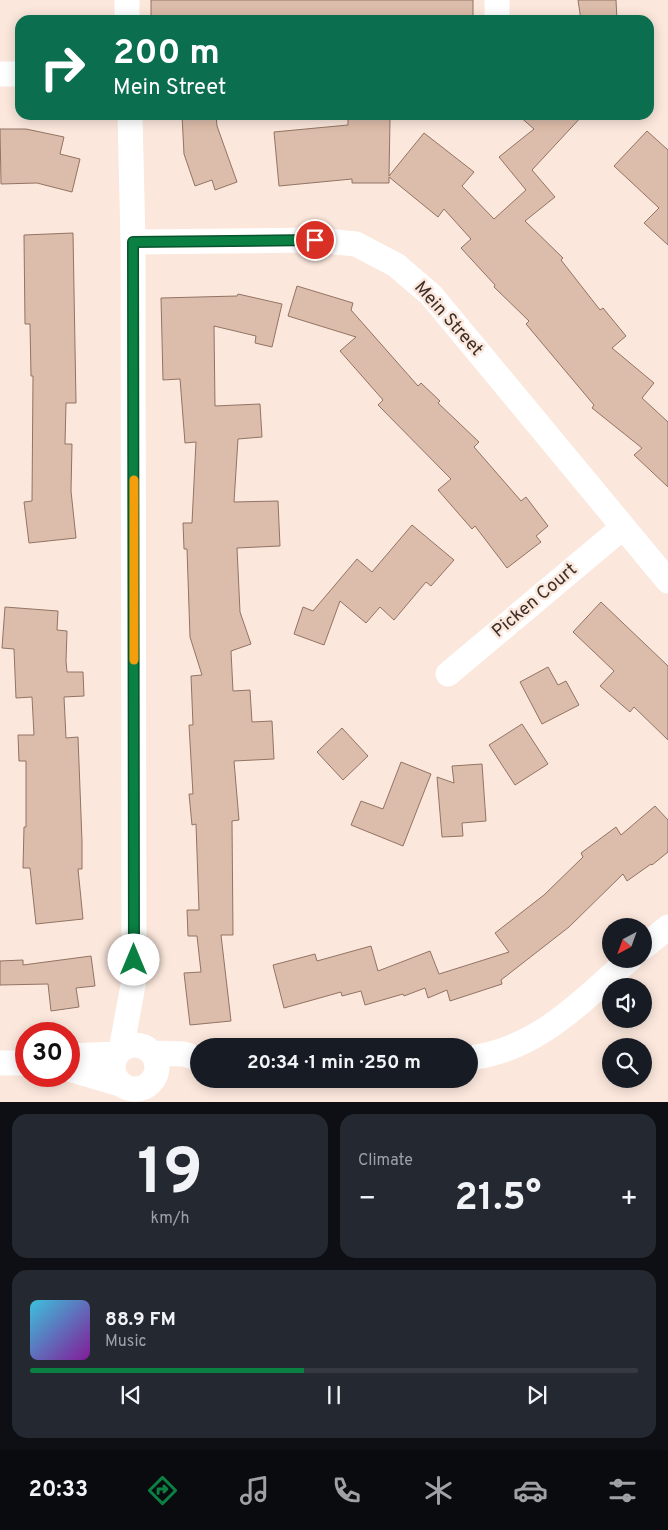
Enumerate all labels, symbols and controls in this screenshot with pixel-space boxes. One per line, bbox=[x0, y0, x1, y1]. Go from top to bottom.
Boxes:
text: 200 m bbox=[113, 32, 220, 76]
icon: right bbox=[30, 35, 95, 100]
text: Mein Street bbox=[113, 75, 226, 102]
pin bbox=[294, 219, 336, 261]
icon: arrive bbox=[301, 226, 329, 254]
street label: Mein Street bbox=[408, 277, 488, 361]
street label: Picken Court bbox=[488, 559, 582, 643]
north arrow bbox=[602, 918, 652, 968]
map controls bbox=[602, 918, 652, 1088]
position arrow bbox=[107, 933, 159, 985]
button: sound bbox=[602, 978, 652, 1028]
speed limit sign: 30 bbox=[15, 1022, 80, 1087]
button: search bbox=[602, 1038, 652, 1088]
text: 20:34 · 1 min · 250 m bbox=[247, 1051, 421, 1075]
text: 19 bbox=[137, 1135, 203, 1217]
text: Climate bbox=[358, 1151, 413, 1171]
text: 21.5° bbox=[455, 1175, 541, 1224]
text: − bbox=[358, 1182, 376, 1218]
text: + bbox=[620, 1182, 638, 1218]
text: km/h bbox=[151, 1209, 189, 1229]
text: 88.9 FM bbox=[105, 1308, 176, 1332]
text: Music bbox=[105, 1332, 146, 1352]
icon: previous bbox=[117, 1381, 145, 1409]
icon: pause bbox=[320, 1381, 348, 1409]
icon: next bbox=[523, 1381, 551, 1409]
icon: directions bbox=[145, 1473, 180, 1508]
icon: music bbox=[237, 1473, 272, 1508]
icon: phone bbox=[329, 1473, 364, 1508]
icon: climate bbox=[421, 1473, 456, 1508]
icon: car bbox=[513, 1473, 548, 1508]
icon: filters bbox=[605, 1473, 640, 1508]
text: 20:33 bbox=[28, 1477, 88, 1504]

